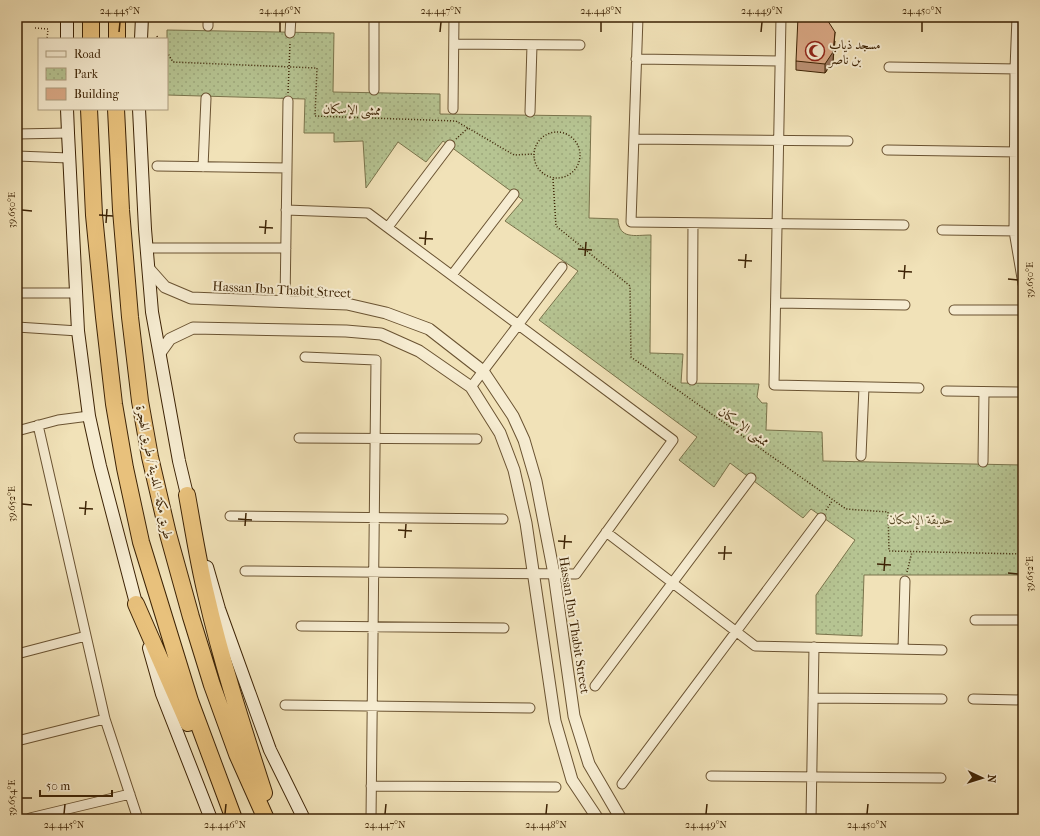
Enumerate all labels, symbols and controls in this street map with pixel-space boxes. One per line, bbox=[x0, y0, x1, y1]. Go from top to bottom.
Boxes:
text: 24.445°N bbox=[100, 5, 141, 17]
text: 24.446°N bbox=[259, 5, 301, 17]
text: 24.447°N bbox=[420, 5, 462, 17]
text: 24.448°N bbox=[580, 5, 622, 17]
text: 24.449°N bbox=[741, 5, 783, 17]
text: 24.450°N bbox=[902, 5, 942, 17]
place label: مسجد ذياب بن ناصر bbox=[827, 37, 881, 68]
legend bbox=[38, 38, 168, 110]
mosque icon: مسجد ذياب بن ناصر bbox=[804, 40, 826, 62]
text: Road bbox=[74, 47, 101, 61]
text: Park bbox=[74, 67, 99, 81]
text: Building bbox=[74, 87, 119, 101]
street label: ممشى الإسكان bbox=[322, 101, 381, 121]
text: 39.650°E bbox=[6, 192, 18, 228]
text: 39.650°E bbox=[1024, 262, 1036, 298]
street label: Hassan Ibn Thabit Street bbox=[212, 278, 352, 301]
street label: طريق مكة - المدينة / طريق الهجرة bbox=[132, 404, 176, 541]
street label: ممشى الإسكان bbox=[714, 404, 772, 452]
text: 39.652°E bbox=[6, 486, 18, 522]
park label: حديقة الإسكان bbox=[889, 512, 953, 530]
street label: Hassan Ibn Thabit Street bbox=[556, 555, 593, 695]
text: 39.652°E bbox=[1024, 556, 1036, 592]
north arrow bbox=[962, 758, 1002, 798]
scale bar bbox=[40, 772, 112, 798]
text: N bbox=[985, 774, 998, 784]
text: 50 m bbox=[46, 779, 70, 793]
text: 39.654°E bbox=[6, 780, 18, 816]
text: 24.445°N bbox=[44, 819, 85, 831]
text: 24.446°N bbox=[204, 819, 246, 831]
text: 24.447°N bbox=[364, 819, 406, 831]
text: 24.448°N bbox=[525, 819, 567, 831]
text: 24.449°N bbox=[685, 819, 727, 831]
text: 24.450°N bbox=[847, 819, 887, 831]

